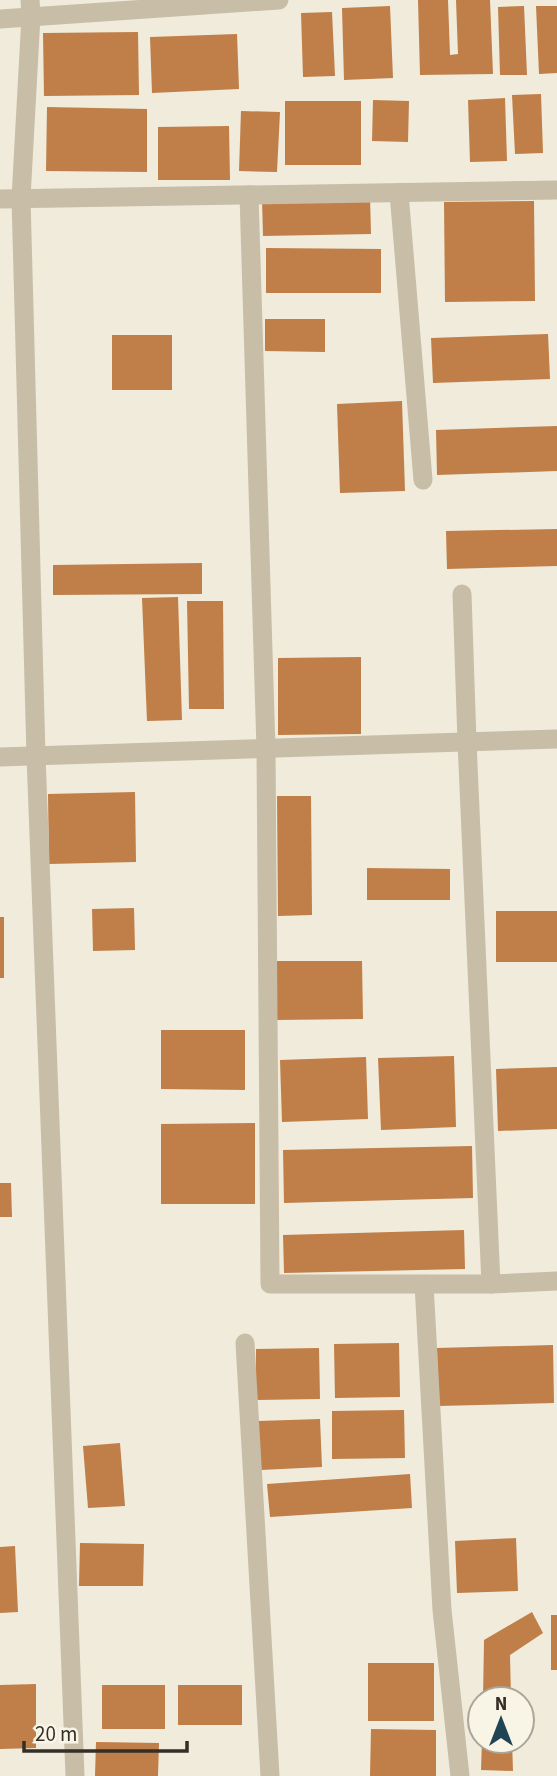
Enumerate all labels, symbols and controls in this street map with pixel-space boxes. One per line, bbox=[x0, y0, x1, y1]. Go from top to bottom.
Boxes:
north arrow bbox=[466, 1685, 536, 1755]
text: N bbox=[495, 1691, 507, 1718]
scale bar bbox=[24, 1710, 187, 1754]
text: 20 m bbox=[35, 1719, 77, 1749]

